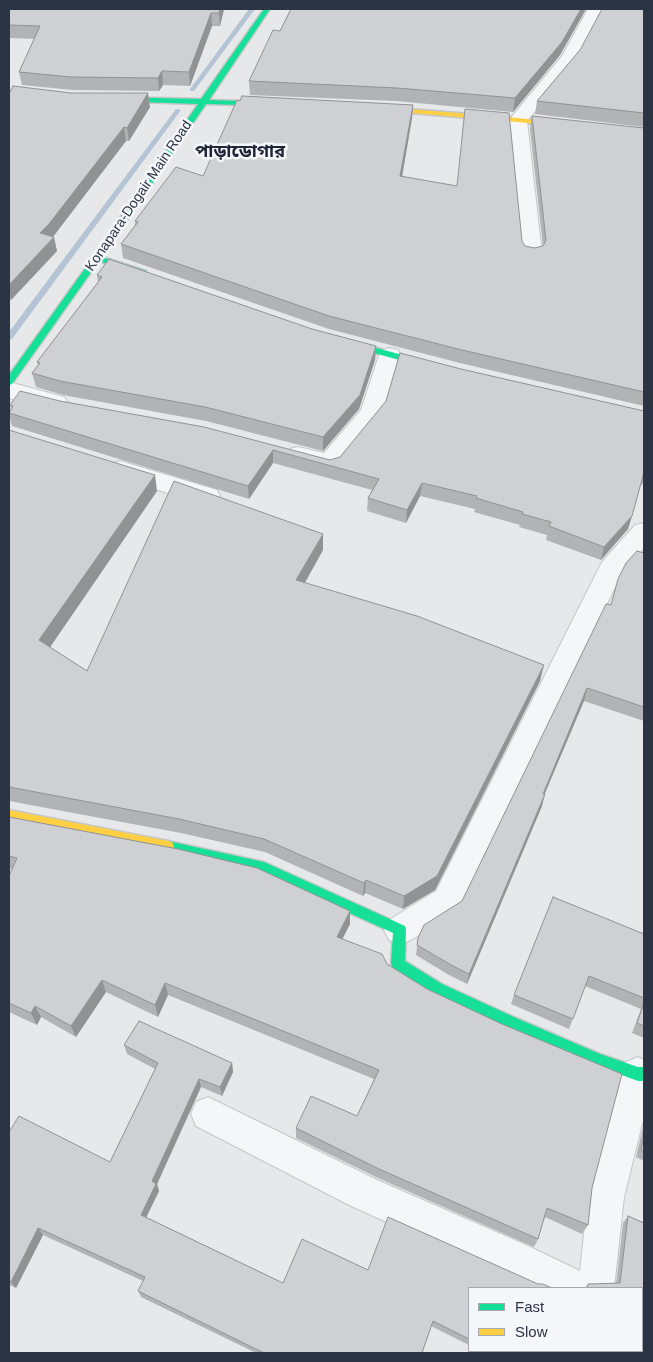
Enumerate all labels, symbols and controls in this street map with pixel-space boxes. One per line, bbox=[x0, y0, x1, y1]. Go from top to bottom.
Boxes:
street label: Konapara-Dogair Main Road bbox=[82, 117, 196, 275]
district label: পাড়াডোগার bbox=[195, 141, 285, 163]
legend bbox=[468, 1287, 643, 1352]
text: Fast bbox=[515, 1298, 544, 1315]
text: Slow bbox=[515, 1323, 548, 1340]

